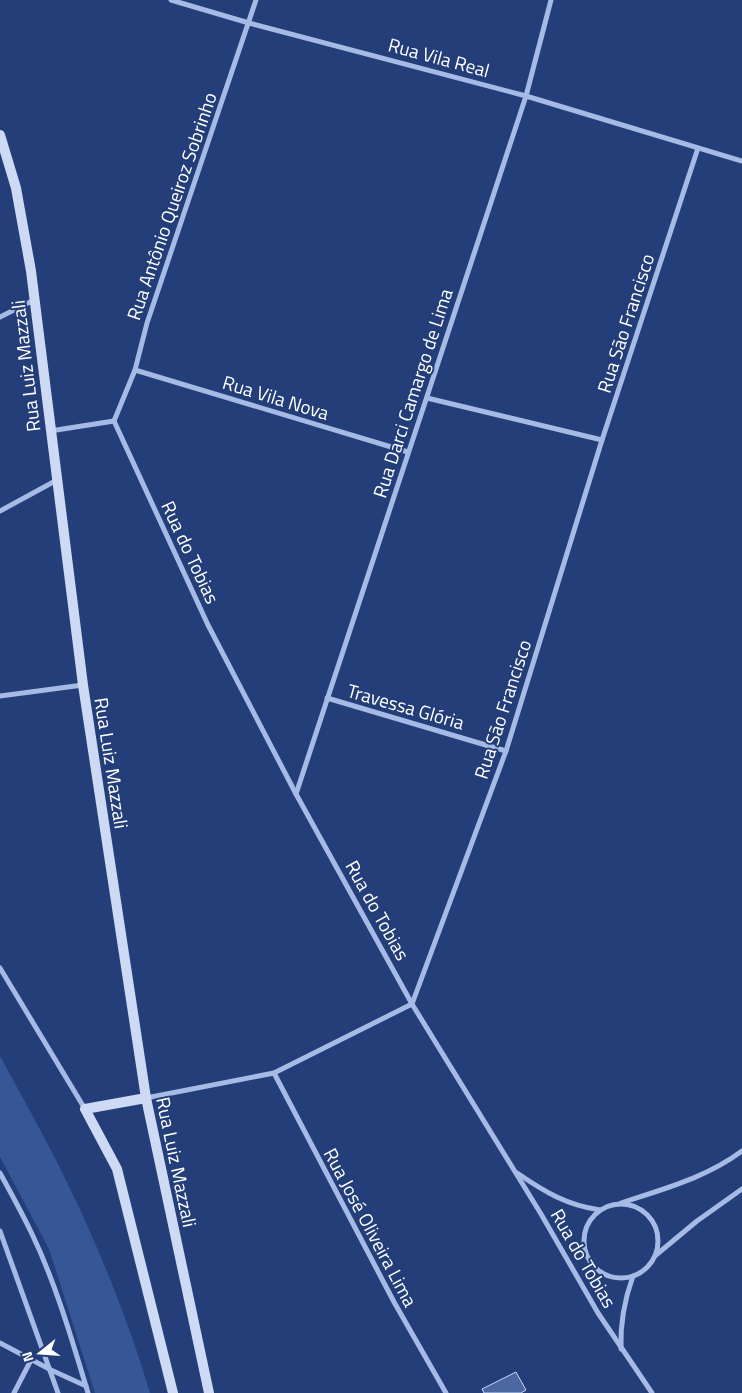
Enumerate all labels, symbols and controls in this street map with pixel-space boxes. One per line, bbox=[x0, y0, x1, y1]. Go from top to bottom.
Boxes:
street label: Rua Vila Real bbox=[385, 30, 493, 84]
street label: Rua Antônio Queiroz Sobrinho bbox=[118, 88, 224, 324]
street label: Rua São Francisco bbox=[589, 250, 661, 396]
street label: Rua Darci Camargo de Lima bbox=[364, 284, 460, 501]
street label: Rua Luiz Mazzali bbox=[3, 299, 47, 433]
street label: Rua Vila Nova bbox=[219, 367, 333, 427]
street label: Rua do Tobias bbox=[155, 496, 228, 608]
street label: Rua São Francisco bbox=[466, 636, 538, 782]
street label: Travessa Glória bbox=[344, 675, 468, 737]
street label: Rua Luiz Mazzali bbox=[87, 695, 137, 831]
street label: Rua do Tobias bbox=[339, 855, 418, 965]
street label: Rua Luiz Mazzali bbox=[149, 1094, 205, 1230]
street label: Rua José Oliveira Lima bbox=[317, 1142, 425, 1312]
street label: Rua do Tobias bbox=[544, 1203, 624, 1313]
north arrow bbox=[15, 1328, 65, 1378]
text: N bbox=[16, 1349, 39, 1365]

